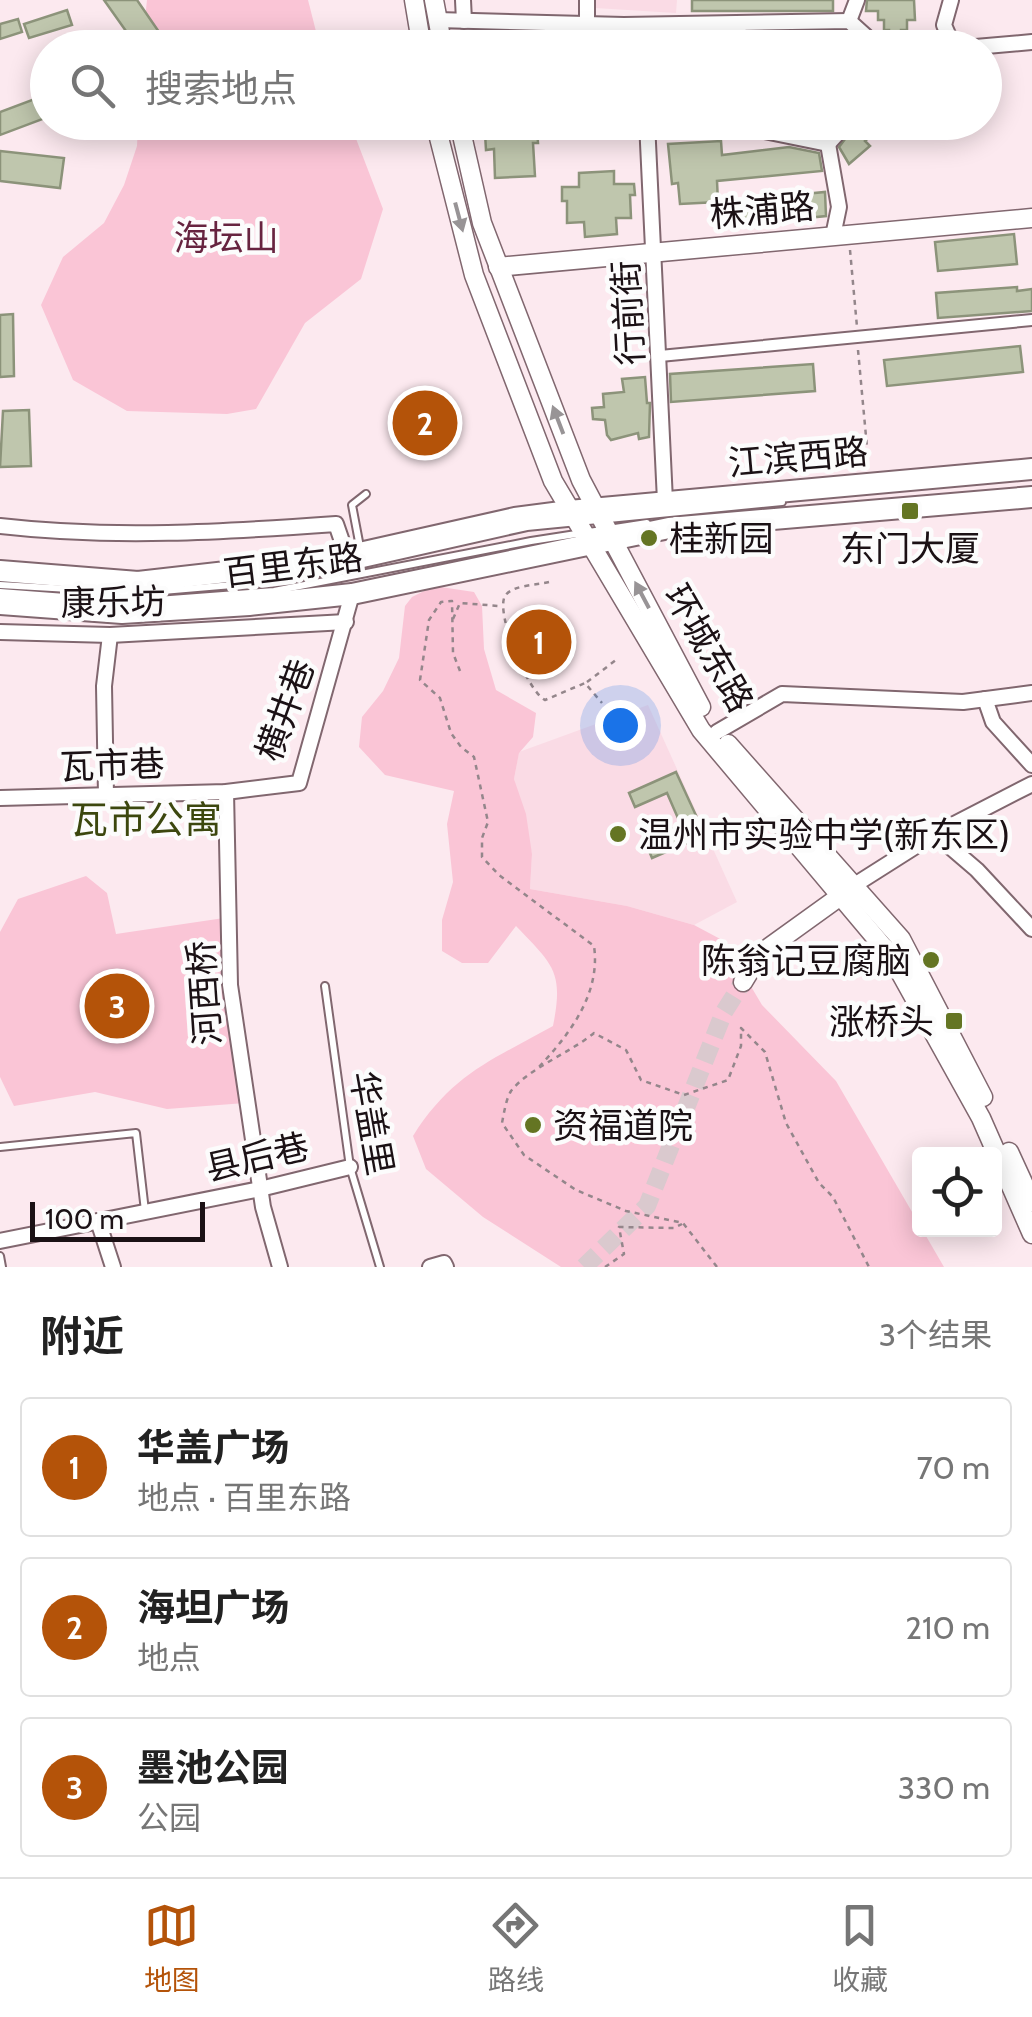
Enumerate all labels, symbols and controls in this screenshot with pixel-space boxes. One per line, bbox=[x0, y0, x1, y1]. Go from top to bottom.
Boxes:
search box bbox=[30, 30, 1002, 140]
icon: search bbox=[65, 58, 120, 113]
text: 搜索地点 bbox=[145, 65, 297, 112]
street label: 株浦路 bbox=[708, 184, 816, 236]
one-way arrow bbox=[452, 202, 468, 233]
park label: 海坛山 bbox=[173, 216, 279, 259]
street label: 行前街 bbox=[604, 259, 652, 367]
pin: 2 bbox=[392, 386, 458, 460]
one-way arrow bbox=[550, 405, 565, 435]
street label: 江滨西路 bbox=[726, 429, 870, 485]
marker: 东门大厦 bbox=[899, 500, 921, 522]
place label: 桂新园 bbox=[669, 517, 774, 560]
marker: 桂新园 bbox=[638, 527, 660, 549]
place label: 东门大厦 bbox=[840, 527, 980, 570]
street label: 百里东路 bbox=[221, 535, 365, 595]
street label: 环城东路 bbox=[655, 577, 763, 719]
street label: 康乐坊 bbox=[60, 580, 166, 624]
one-way arrow bbox=[634, 580, 651, 609]
pin: 1 bbox=[506, 604, 572, 680]
street label: 横井巷 bbox=[247, 653, 323, 767]
your location bbox=[595, 700, 646, 751]
street label: 瓦市巷 bbox=[59, 742, 165, 788]
district label: 瓦市公寓 bbox=[70, 796, 222, 843]
place label: 温州市实验中学(新东区) bbox=[638, 813, 1010, 856]
marker: 温州市实验中学(新东区) bbox=[607, 823, 629, 845]
street label: 河西桥 bbox=[179, 939, 229, 1047]
place label: 陈翁记豆腐脑 bbox=[701, 939, 911, 982]
marker: 陈翁记豆腐脑 bbox=[920, 949, 942, 971]
pin: 3 bbox=[84, 968, 150, 1044]
place label: 涨桥头 bbox=[829, 1000, 934, 1043]
marker: 涨桥头 bbox=[943, 1010, 965, 1032]
street label: 华盖里 bbox=[342, 1068, 402, 1178]
place label: 资福道院 bbox=[553, 1104, 693, 1147]
marker: 资福道院 bbox=[522, 1114, 544, 1136]
street label: 县后巷 bbox=[201, 1124, 313, 1190]
map controls bbox=[912, 1147, 1002, 1237]
button: locate bbox=[912, 1147, 1002, 1237]
scale bar bbox=[30, 1197, 205, 1242]
text: 100 m bbox=[45, 1202, 124, 1236]
text: 附近 bbox=[40, 1310, 124, 1362]
text: 3个结果 bbox=[879, 1315, 992, 1354]
text: 华盖广场 bbox=[137, 1424, 289, 1471]
text: 1 bbox=[69, 1448, 80, 1487]
text: 70 m bbox=[917, 1448, 990, 1487]
text: 地点 · 百里东路 bbox=[137, 1478, 351, 1517]
text: 海坦广场 bbox=[137, 1584, 289, 1631]
text: 2 bbox=[66, 1608, 83, 1647]
text: 210 m bbox=[905, 1608, 990, 1647]
text: 地点 bbox=[137, 1638, 201, 1677]
text: 墨池公园 bbox=[137, 1744, 289, 1791]
text: 3 bbox=[66, 1768, 83, 1807]
text: 330 m bbox=[898, 1768, 990, 1807]
text: 公园 bbox=[137, 1798, 201, 1837]
tab: 地图 bbox=[144, 1898, 200, 1998]
tab: 路线 bbox=[488, 1898, 544, 1998]
tab: 收藏 bbox=[832, 1898, 888, 1998]

